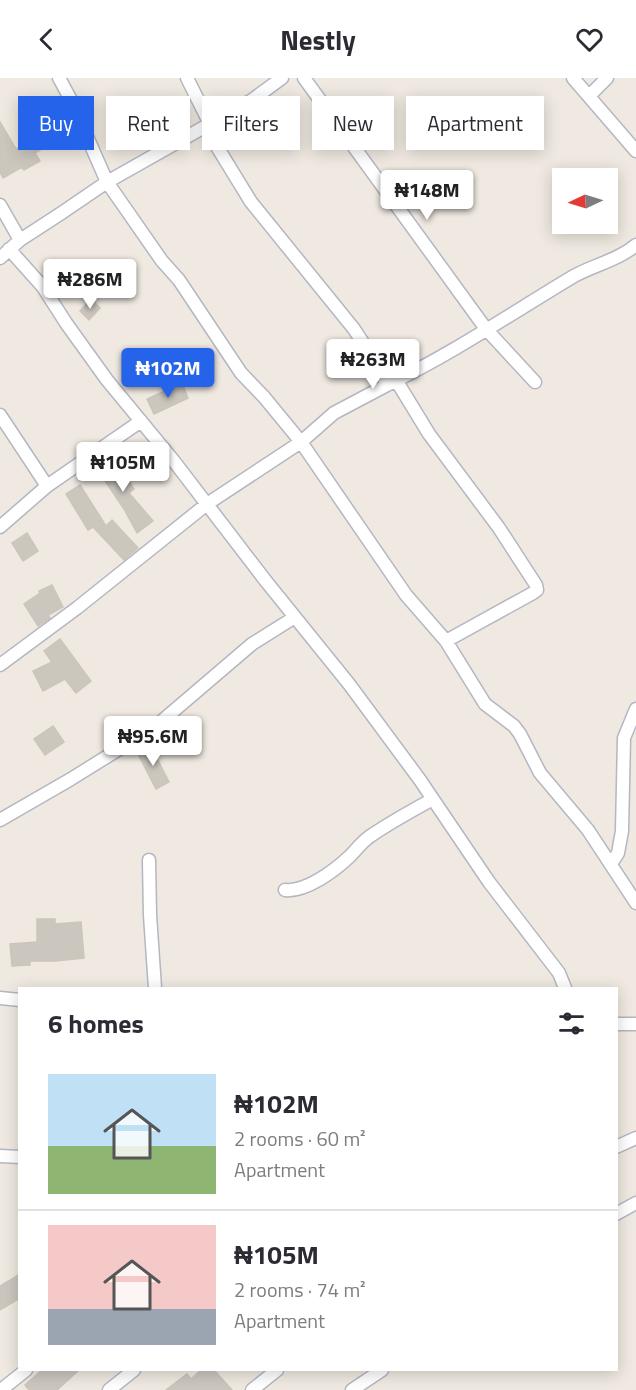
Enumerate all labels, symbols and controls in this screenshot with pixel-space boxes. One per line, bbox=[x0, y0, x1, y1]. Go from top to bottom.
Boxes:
text: Nestly bbox=[280, 19, 356, 60]
icon: back bbox=[30, 23, 63, 56]
icon: heart bbox=[573, 23, 606, 56]
chip: Buy bbox=[18, 96, 94, 150]
chip: Rent bbox=[106, 96, 190, 150]
chip: Filters bbox=[202, 96, 300, 150]
chip: New bbox=[312, 96, 394, 150]
chip: Apartment bbox=[406, 96, 544, 150]
north arrow bbox=[552, 168, 618, 234]
map controls bbox=[552, 168, 618, 234]
pin: ₦148M bbox=[385, 170, 469, 221]
text: ₦148M bbox=[394, 174, 460, 205]
pin: ₦286M bbox=[48, 259, 132, 310]
text: ₦286M bbox=[57, 263, 123, 294]
pin: ₦263M bbox=[331, 339, 415, 390]
text: ₦263M bbox=[340, 343, 406, 374]
pin: ₦102M bbox=[126, 348, 210, 399]
text: ₦102M bbox=[135, 352, 201, 383]
pin: ₦105M bbox=[81, 442, 165, 493]
text: ₦105M bbox=[90, 446, 156, 477]
pin: ₦95.6M bbox=[104, 716, 202, 767]
text: ₦95.6M bbox=[118, 720, 188, 751]
text: 6 homes bbox=[48, 1004, 144, 1043]
icon: filters bbox=[555, 1007, 588, 1040]
text: ₦102M bbox=[234, 1084, 319, 1123]
icon: home bbox=[96, 1098, 168, 1170]
text: 2 rooms · 60 m² bbox=[234, 1123, 366, 1154]
text: Apartment bbox=[234, 1154, 325, 1185]
text: ₦105M bbox=[234, 1235, 319, 1274]
icon: home bbox=[96, 1249, 168, 1321]
text: 2 rooms · 74 m² bbox=[234, 1274, 366, 1305]
text: Apartment bbox=[234, 1305, 325, 1336]

